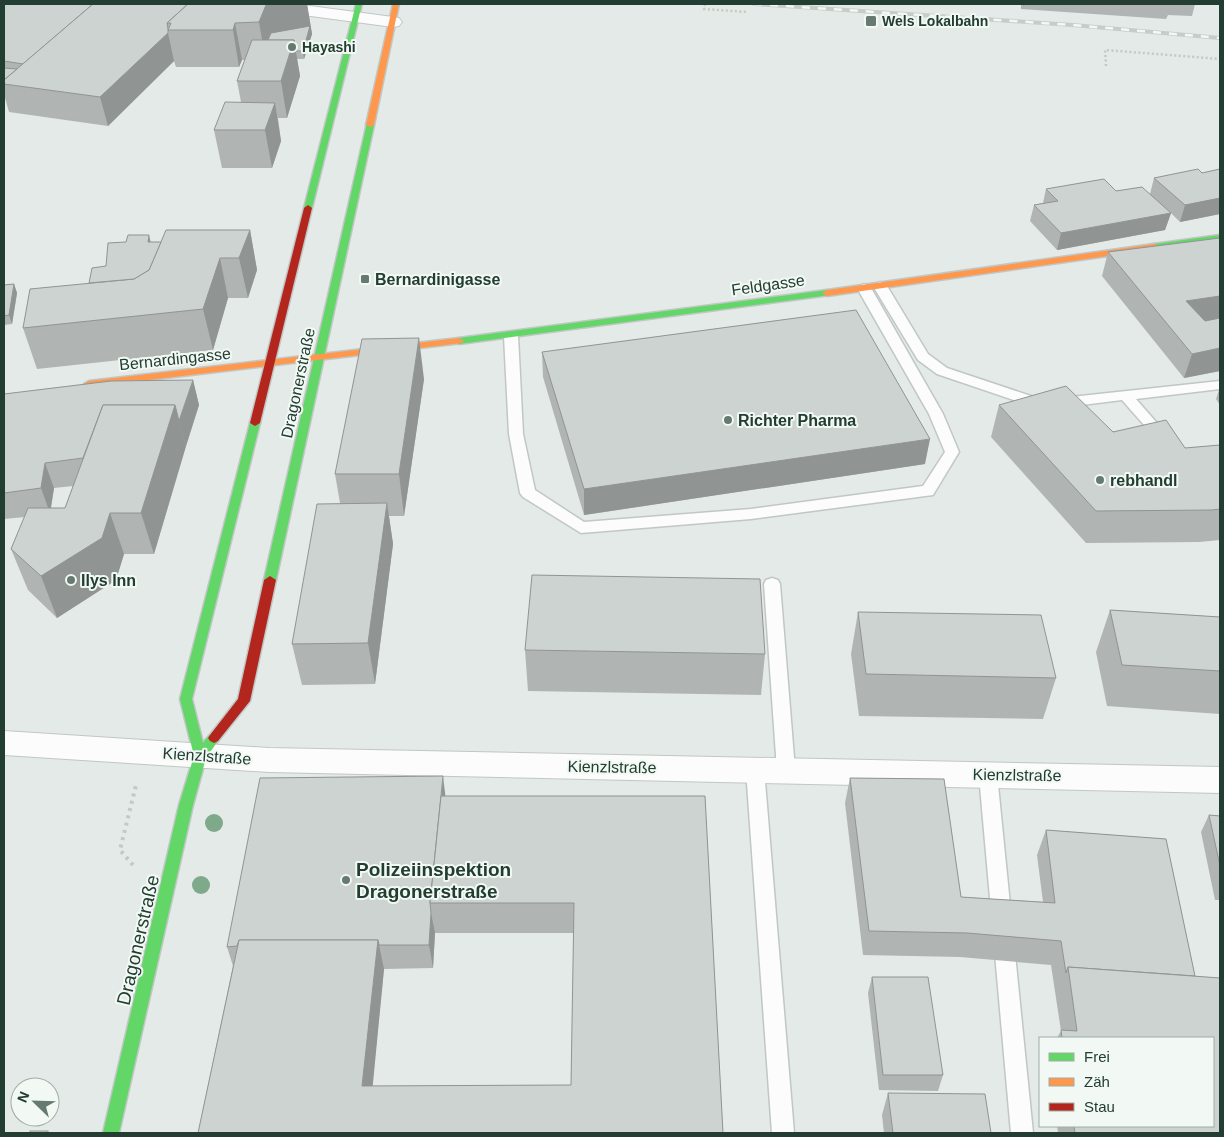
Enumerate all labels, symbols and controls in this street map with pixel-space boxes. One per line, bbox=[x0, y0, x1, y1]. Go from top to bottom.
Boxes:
place label: Wels Lokalbahn bbox=[882, 13, 988, 29]
marker: Wels Lokalbahn bbox=[864, 14, 878, 28]
place label: Hayashi bbox=[302, 39, 356, 55]
marker: Hayashi bbox=[286, 41, 298, 53]
place label: Bernardinigasse bbox=[375, 271, 500, 288]
street label: Feldgasse bbox=[730, 271, 806, 299]
marker: Bernardinigasse bbox=[359, 273, 371, 285]
street label: Dragonerstraße bbox=[278, 326, 318, 440]
street label: Bernardingasse bbox=[118, 345, 232, 373]
place label: Richter Pharma bbox=[738, 412, 856, 429]
marker: Richter Pharma bbox=[722, 414, 734, 426]
place label: rebhandl bbox=[1110, 472, 1178, 489]
marker: rebhandl bbox=[1094, 474, 1106, 486]
place label: Ilys Inn bbox=[81, 572, 136, 589]
marker: Ilys Inn bbox=[65, 574, 77, 586]
street label: Kienzlstraße bbox=[162, 744, 252, 768]
street label: Kienzlstraße bbox=[567, 758, 657, 776]
street label: Kienzlstraße bbox=[972, 766, 1062, 784]
place label: Polizeiinspektion Dragonerstraße bbox=[356, 859, 511, 902]
street label: Dragonerstraße bbox=[113, 873, 163, 1007]
marker: Polizeiinspektion Dragonerstraße bbox=[340, 874, 352, 886]
legend bbox=[1039, 1037, 1214, 1127]
text: Frei bbox=[1084, 1048, 1110, 1065]
text: Zäh bbox=[1084, 1073, 1110, 1090]
north arrow bbox=[10, 1077, 60, 1127]
text: N bbox=[14, 1089, 32, 1105]
text: Stau bbox=[1084, 1098, 1115, 1115]

